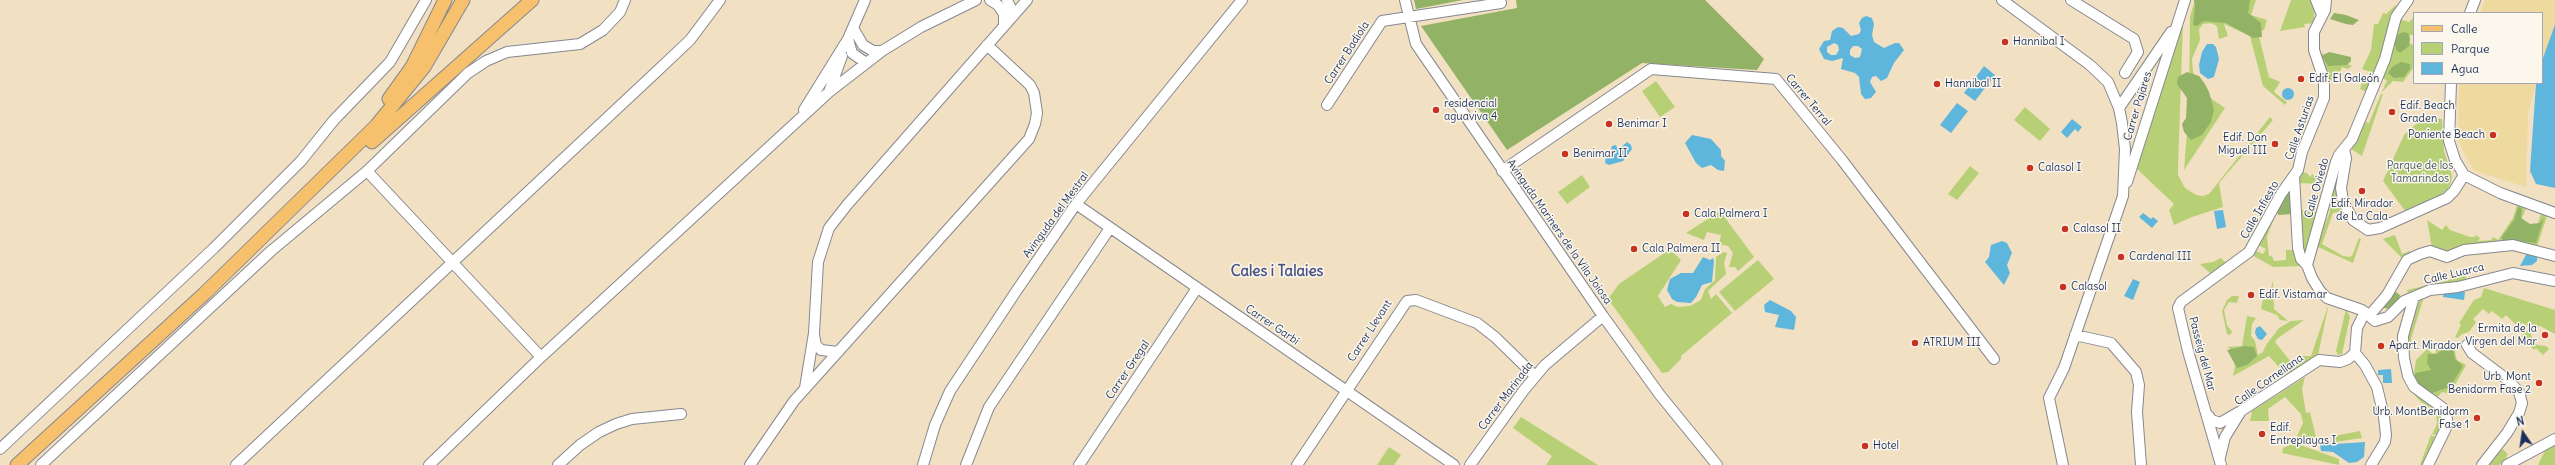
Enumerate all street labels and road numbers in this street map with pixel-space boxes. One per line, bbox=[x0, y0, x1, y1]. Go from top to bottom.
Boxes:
street label: Carrer Badiola bbox=[1322, 19, 1372, 87]
street label: Carrer Pajares bbox=[2121, 70, 2155, 142]
street label: Carrer Terral bbox=[1782, 71, 1834, 129]
street label: Calle Asturias bbox=[2283, 94, 2317, 162]
street label: Calle Oviedo bbox=[2302, 156, 2332, 220]
street label: Avinguda Mariners de la Vila Joiosa bbox=[1504, 157, 1614, 307]
street label: Avinguda del Mestral bbox=[1020, 169, 1092, 261]
street label: Calle Infiesto bbox=[2238, 179, 2282, 241]
street label: Calle Luarca bbox=[2423, 261, 2485, 287]
street label: Carrer Llevant bbox=[1345, 298, 1395, 364]
street label: Carrer Garbí bbox=[1242, 302, 1302, 348]
street label: Passeig del Mar bbox=[2186, 315, 2218, 393]
street label: Carrer Gregal bbox=[1104, 338, 1152, 402]
street label: Calle Cornellana bbox=[2232, 351, 2306, 409]
street label: Carrer Marinada bbox=[1476, 359, 1536, 433]

